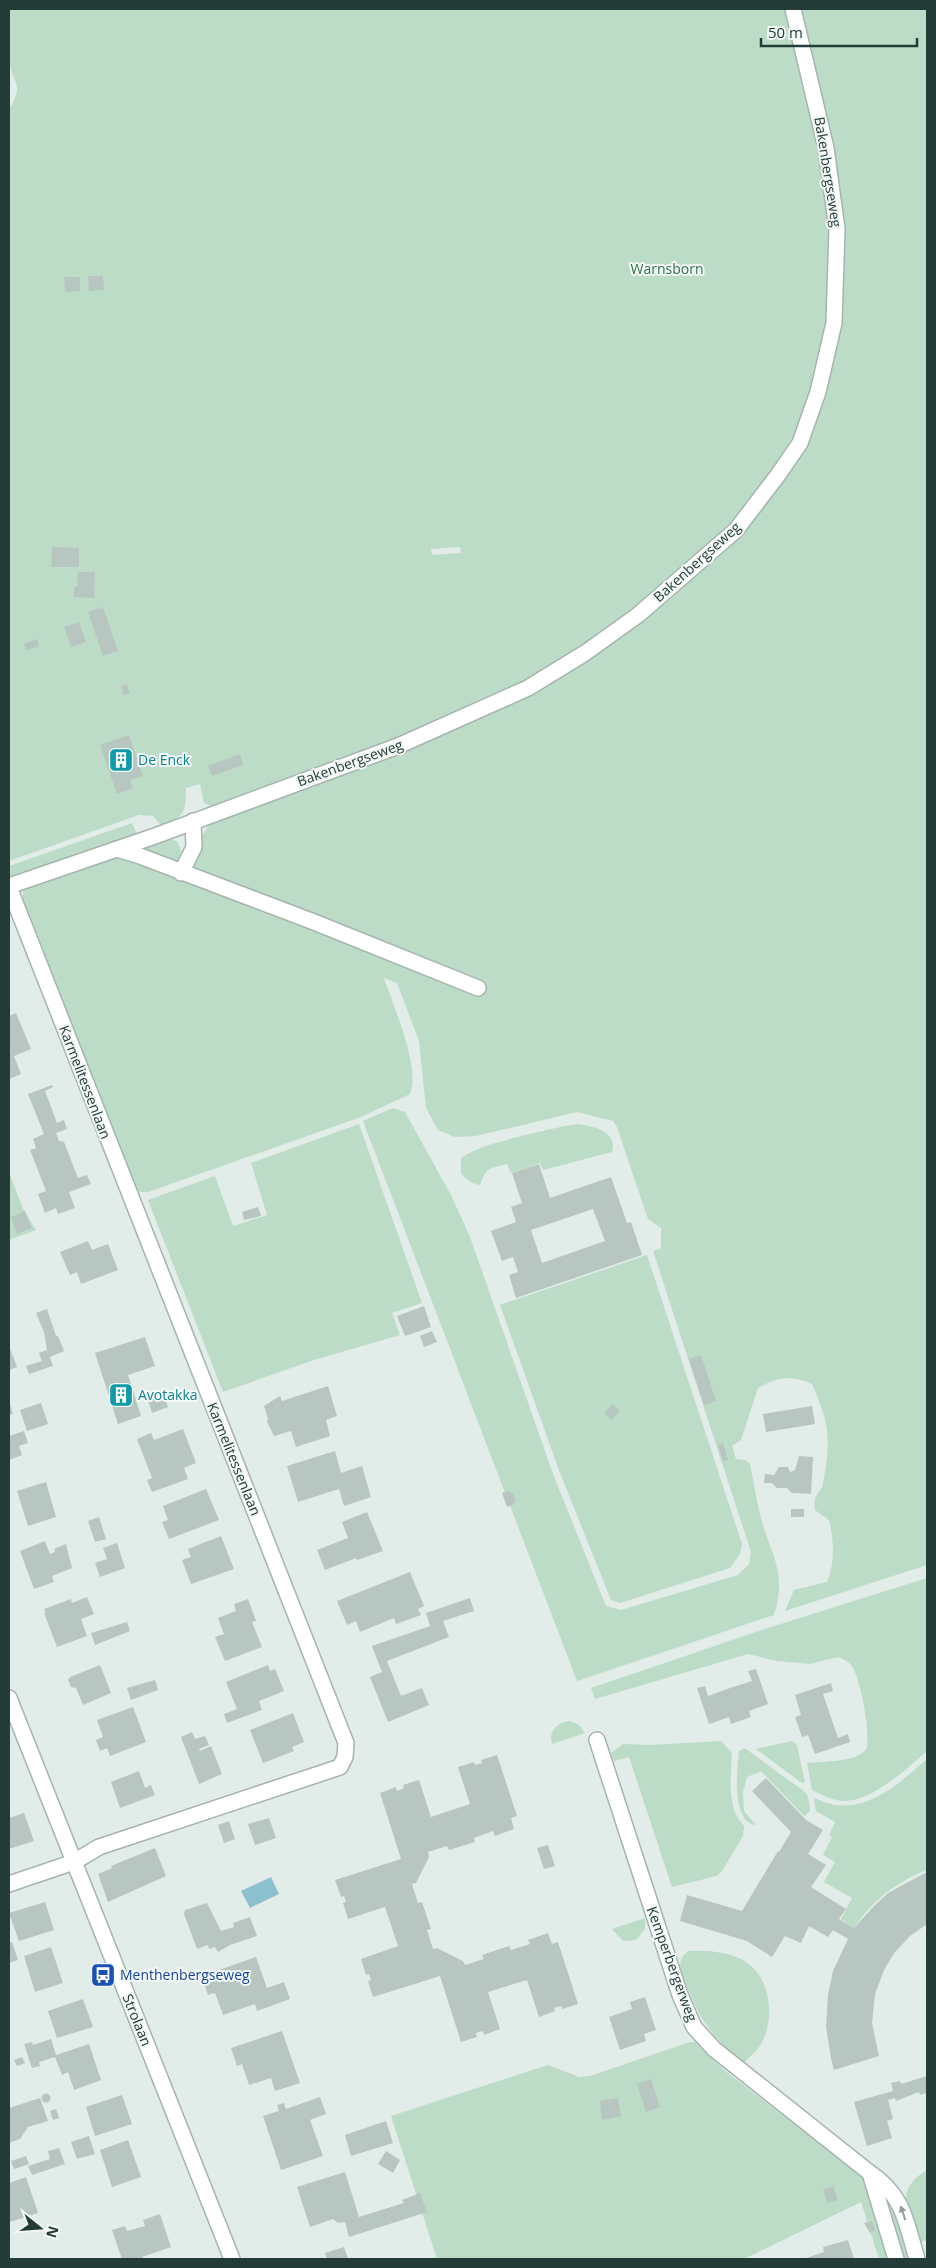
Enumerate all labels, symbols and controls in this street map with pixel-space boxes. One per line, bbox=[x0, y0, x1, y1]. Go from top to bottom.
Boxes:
scale bar bbox=[761, 15, 917, 47]
text: 50 m bbox=[768, 22, 803, 42]
street label: Bakenbergseweg bbox=[810, 116, 847, 229]
park label: Warnsborn bbox=[631, 259, 703, 278]
street label: Bakenbergseweg bbox=[649, 517, 745, 606]
street label: Bakenbergseweg bbox=[294, 734, 406, 790]
building icon: De Enck bbox=[108, 747, 134, 773]
place label: De Enck bbox=[138, 750, 191, 769]
street label: Karmelitessenlaan bbox=[55, 1022, 116, 1141]
building icon: Avotakka bbox=[108, 1382, 134, 1408]
place label: Avotakka bbox=[138, 1385, 198, 1404]
street label: Karmelitessenlaan bbox=[203, 1399, 266, 1518]
street label: Kemperbergerweg bbox=[643, 1904, 702, 2024]
bus stop icon: Menthenbergseweg bbox=[90, 1962, 116, 1988]
place label: Menthenbergseweg bbox=[120, 1965, 250, 1984]
street label: Strolaan bbox=[118, 1991, 156, 2049]
north arrow bbox=[15, 2203, 65, 2253]
one-way arrow bbox=[898, 2205, 906, 2220]
text: N bbox=[42, 2224, 64, 2240]

